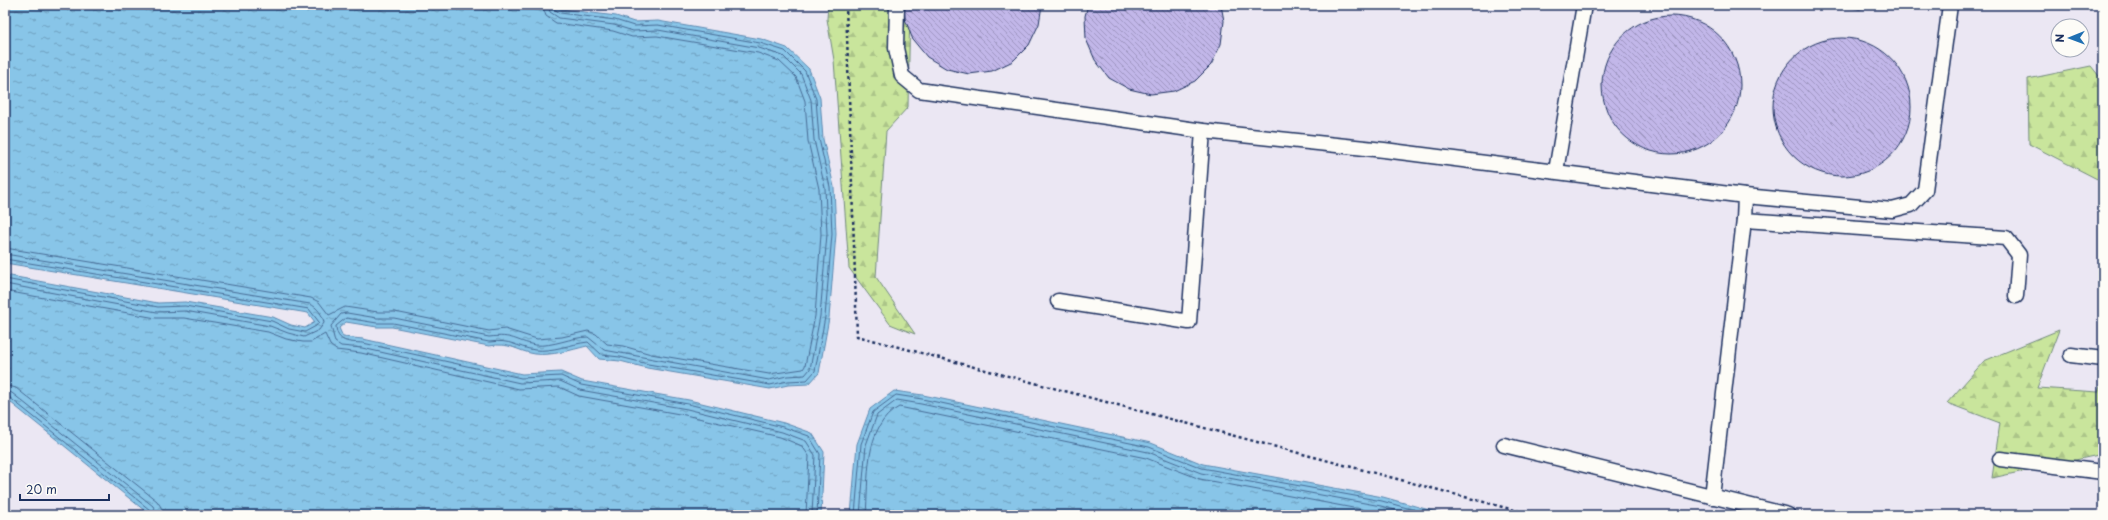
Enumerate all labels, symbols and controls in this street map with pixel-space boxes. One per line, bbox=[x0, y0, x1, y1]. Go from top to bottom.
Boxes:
north arrow bbox=[2050, 18, 2090, 58]
text: N bbox=[2051, 33, 2068, 43]
scale bar bbox=[20, 476, 109, 502]
text: 20 m bbox=[26, 480, 57, 498]

